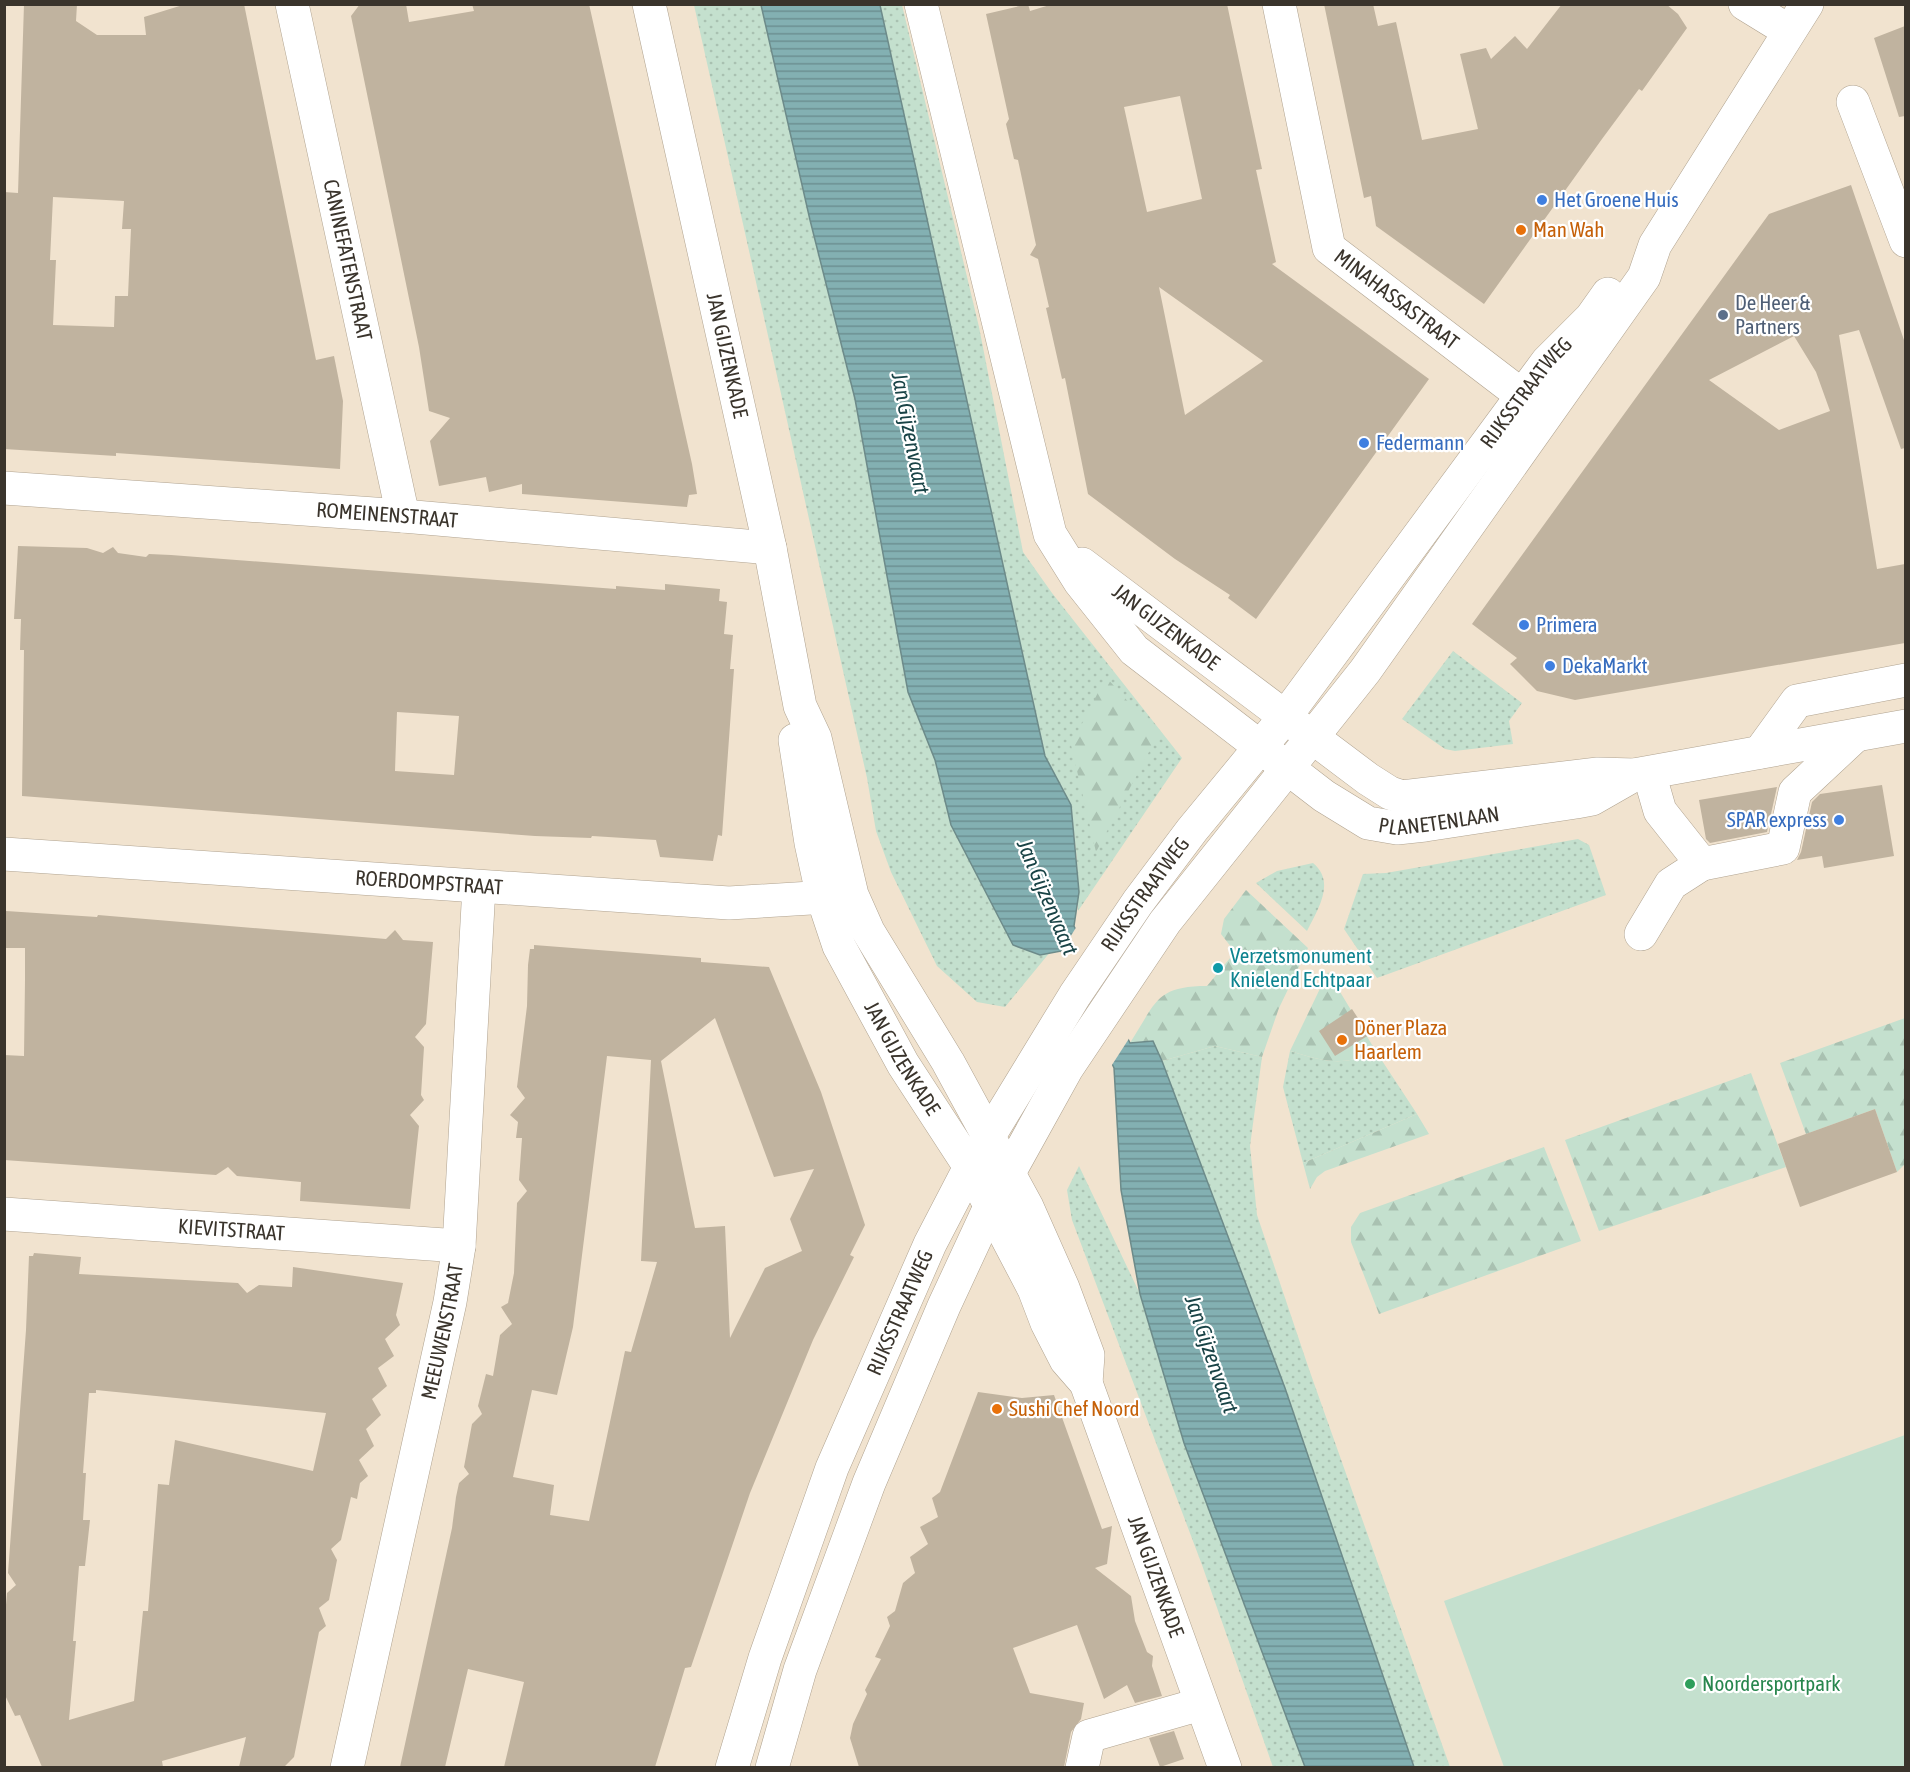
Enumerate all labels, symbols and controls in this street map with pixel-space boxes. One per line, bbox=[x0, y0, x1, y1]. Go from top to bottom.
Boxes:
street label: CANINEFATENSTRAAT bbox=[319, 177, 378, 343]
place label: Het Groene Huis bbox=[1554, 187, 1679, 211]
marker: Het Groene Huis bbox=[1535, 193, 1549, 207]
place label: Man Wah bbox=[1533, 217, 1604, 241]
marker: Man Wah bbox=[1514, 223, 1528, 237]
street label: MINAHASSASTRAAT bbox=[1330, 244, 1464, 354]
street label: JAN GIJZENKADE bbox=[703, 290, 754, 420]
place label: De Heer & Partners bbox=[1735, 290, 1810, 338]
marker: De Heer & Partners bbox=[1716, 308, 1730, 322]
street label: RIJKSSTRAATWEG bbox=[1475, 331, 1576, 452]
water label: Jan Gijzenvaart bbox=[886, 369, 936, 496]
place label: Federmann bbox=[1376, 430, 1464, 454]
marker: Federmann bbox=[1357, 436, 1371, 450]
street label: ROMEINENSTRAAT bbox=[315, 497, 459, 532]
street label: JAN GIJZENKADE bbox=[1108, 578, 1225, 674]
place label: Primera bbox=[1536, 612, 1598, 636]
marker: Primera bbox=[1517, 618, 1531, 632]
place label: DekaMarkt bbox=[1562, 653, 1648, 677]
marker: DekaMarkt bbox=[1543, 659, 1557, 673]
street label: PLANETENLAAN bbox=[1377, 801, 1501, 839]
place label: SPAR express bbox=[1727, 807, 1827, 831]
marker: SPAR express bbox=[1832, 813, 1846, 827]
street label: RIJKSSTRAATWEG bbox=[1095, 832, 1194, 955]
water label: Jan Gijzenvaart bbox=[1012, 834, 1084, 959]
street label: ROERDOMPSTRAAT bbox=[354, 865, 504, 899]
place label: Verzetsmonument Knielend Echtpaar bbox=[1230, 943, 1372, 991]
marker: Verzetsmonument Knielend Echtpaar bbox=[1211, 961, 1225, 975]
street label: JAN GIJZENKADE bbox=[860, 997, 946, 1119]
place label: Döner Plaza Haarlem bbox=[1354, 1015, 1447, 1063]
marker: Döner Plaza Haarlem bbox=[1335, 1033, 1349, 1047]
street label: KIEVITSTRAAT bbox=[177, 1213, 286, 1245]
street label: RIJKSSTRAATWEG bbox=[861, 1246, 937, 1379]
street label: MEEUWENSTRAAT bbox=[416, 1261, 467, 1402]
water label: Jan Gijzenvaart bbox=[1179, 1291, 1245, 1417]
place label: Sushi Chef Noord bbox=[1009, 1396, 1139, 1420]
marker: Sushi Chef Noord bbox=[990, 1402, 1004, 1416]
street label: JAN GIJZENKADE bbox=[1124, 1512, 1190, 1640]
place label: Noordersportpark bbox=[1702, 1671, 1840, 1695]
marker: Noordersportpark bbox=[1683, 1677, 1697, 1691]

